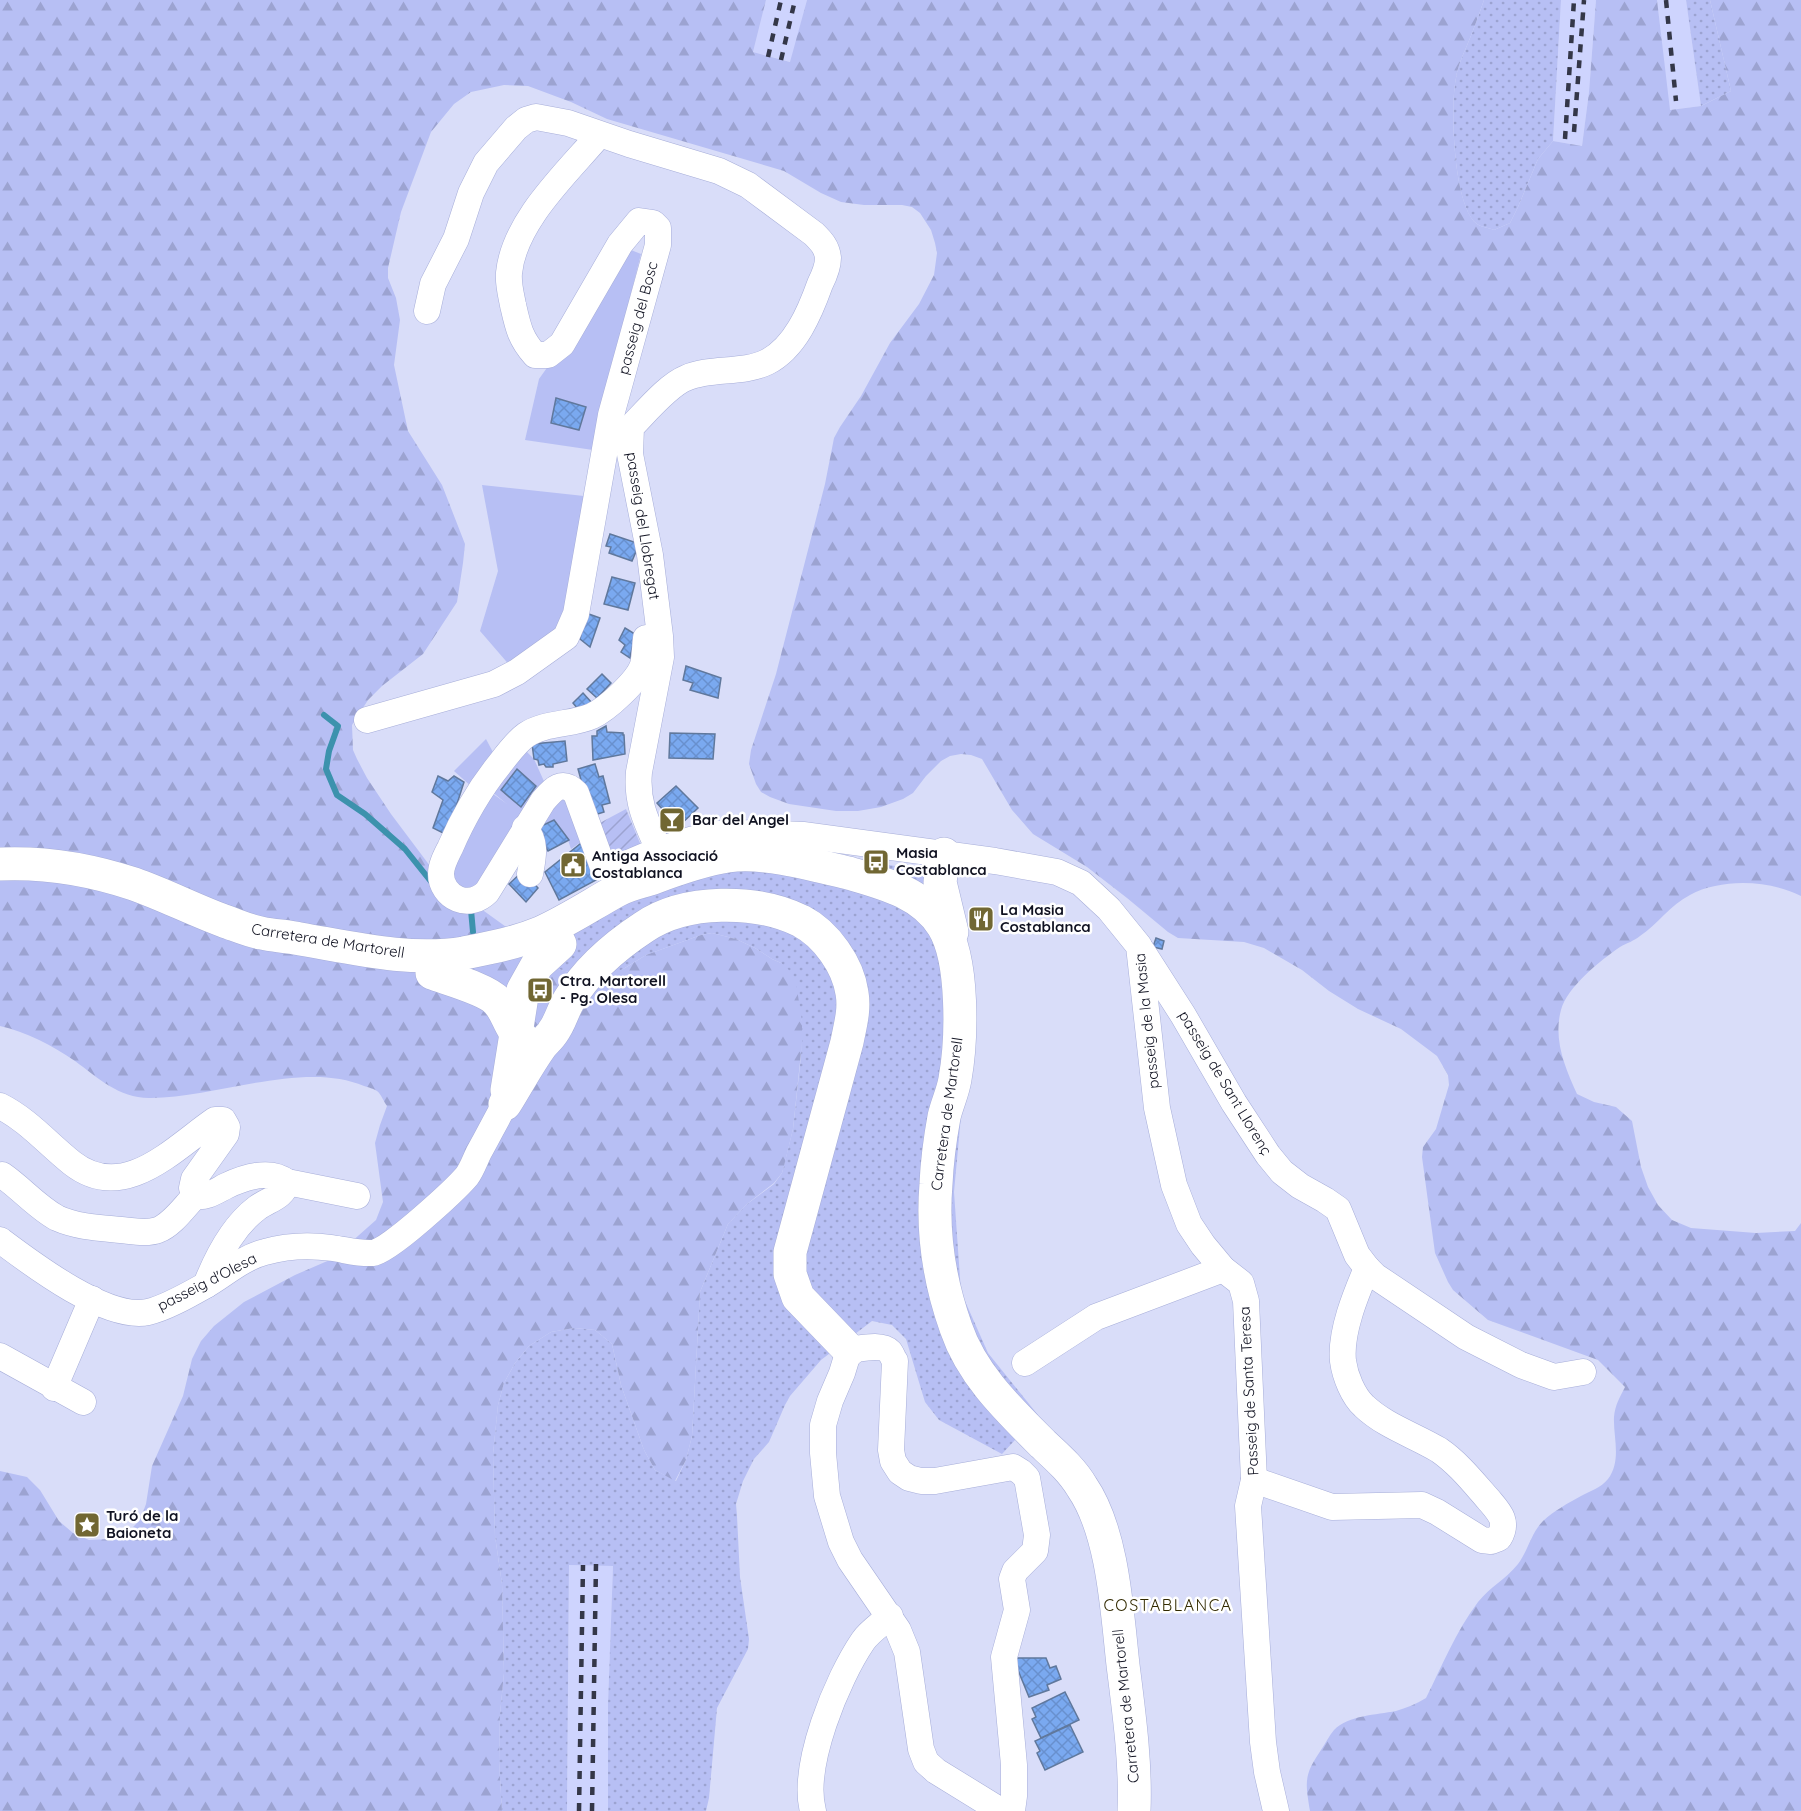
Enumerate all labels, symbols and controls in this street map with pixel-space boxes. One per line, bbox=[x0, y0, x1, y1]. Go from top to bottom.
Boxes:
street label: passeig del Bosc bbox=[613, 259, 662, 376]
street label: passeig del Llobregat bbox=[622, 451, 665, 601]
bar icon: Bar del Angel bbox=[657, 805, 687, 835]
place label: Bar del Angel bbox=[692, 810, 789, 829]
place label: Masia Costablanca bbox=[896, 843, 987, 879]
place label: Antiga Associació Costablanca bbox=[592, 846, 718, 882]
bus stop icon: Masia Costablanca bbox=[861, 847, 891, 877]
public building icon: Antiga Associació Costablanca bbox=[558, 850, 588, 880]
place label: La Masia Costablanca bbox=[1000, 900, 1091, 936]
restaurant icon: La Masia Costablanca bbox=[966, 904, 996, 934]
street label: Carretera de Martorell bbox=[250, 919, 406, 962]
street label: passeig de la Masia bbox=[1130, 952, 1163, 1090]
place label: Ctra. Martorell - Pg. Olesa bbox=[560, 971, 666, 1007]
bus stop icon: Ctra. Martorell - Pg. Olesa bbox=[525, 975, 555, 1005]
street label: passeig de Sant Llorenç bbox=[1175, 1007, 1276, 1159]
street label: Carretera de Martorell bbox=[926, 1036, 967, 1192]
street label: passeig d'Olesa bbox=[154, 1248, 260, 1315]
street label: Passeig de Santa Teresa bbox=[1235, 1306, 1262, 1476]
place label: Turó de la Baioneta bbox=[106, 1506, 178, 1542]
place icon: Turó de la Baioneta bbox=[72, 1510, 102, 1540]
district label: COSTABLANCA bbox=[1103, 1595, 1233, 1615]
street label: Carretera de Martorell bbox=[1108, 1628, 1143, 1784]

